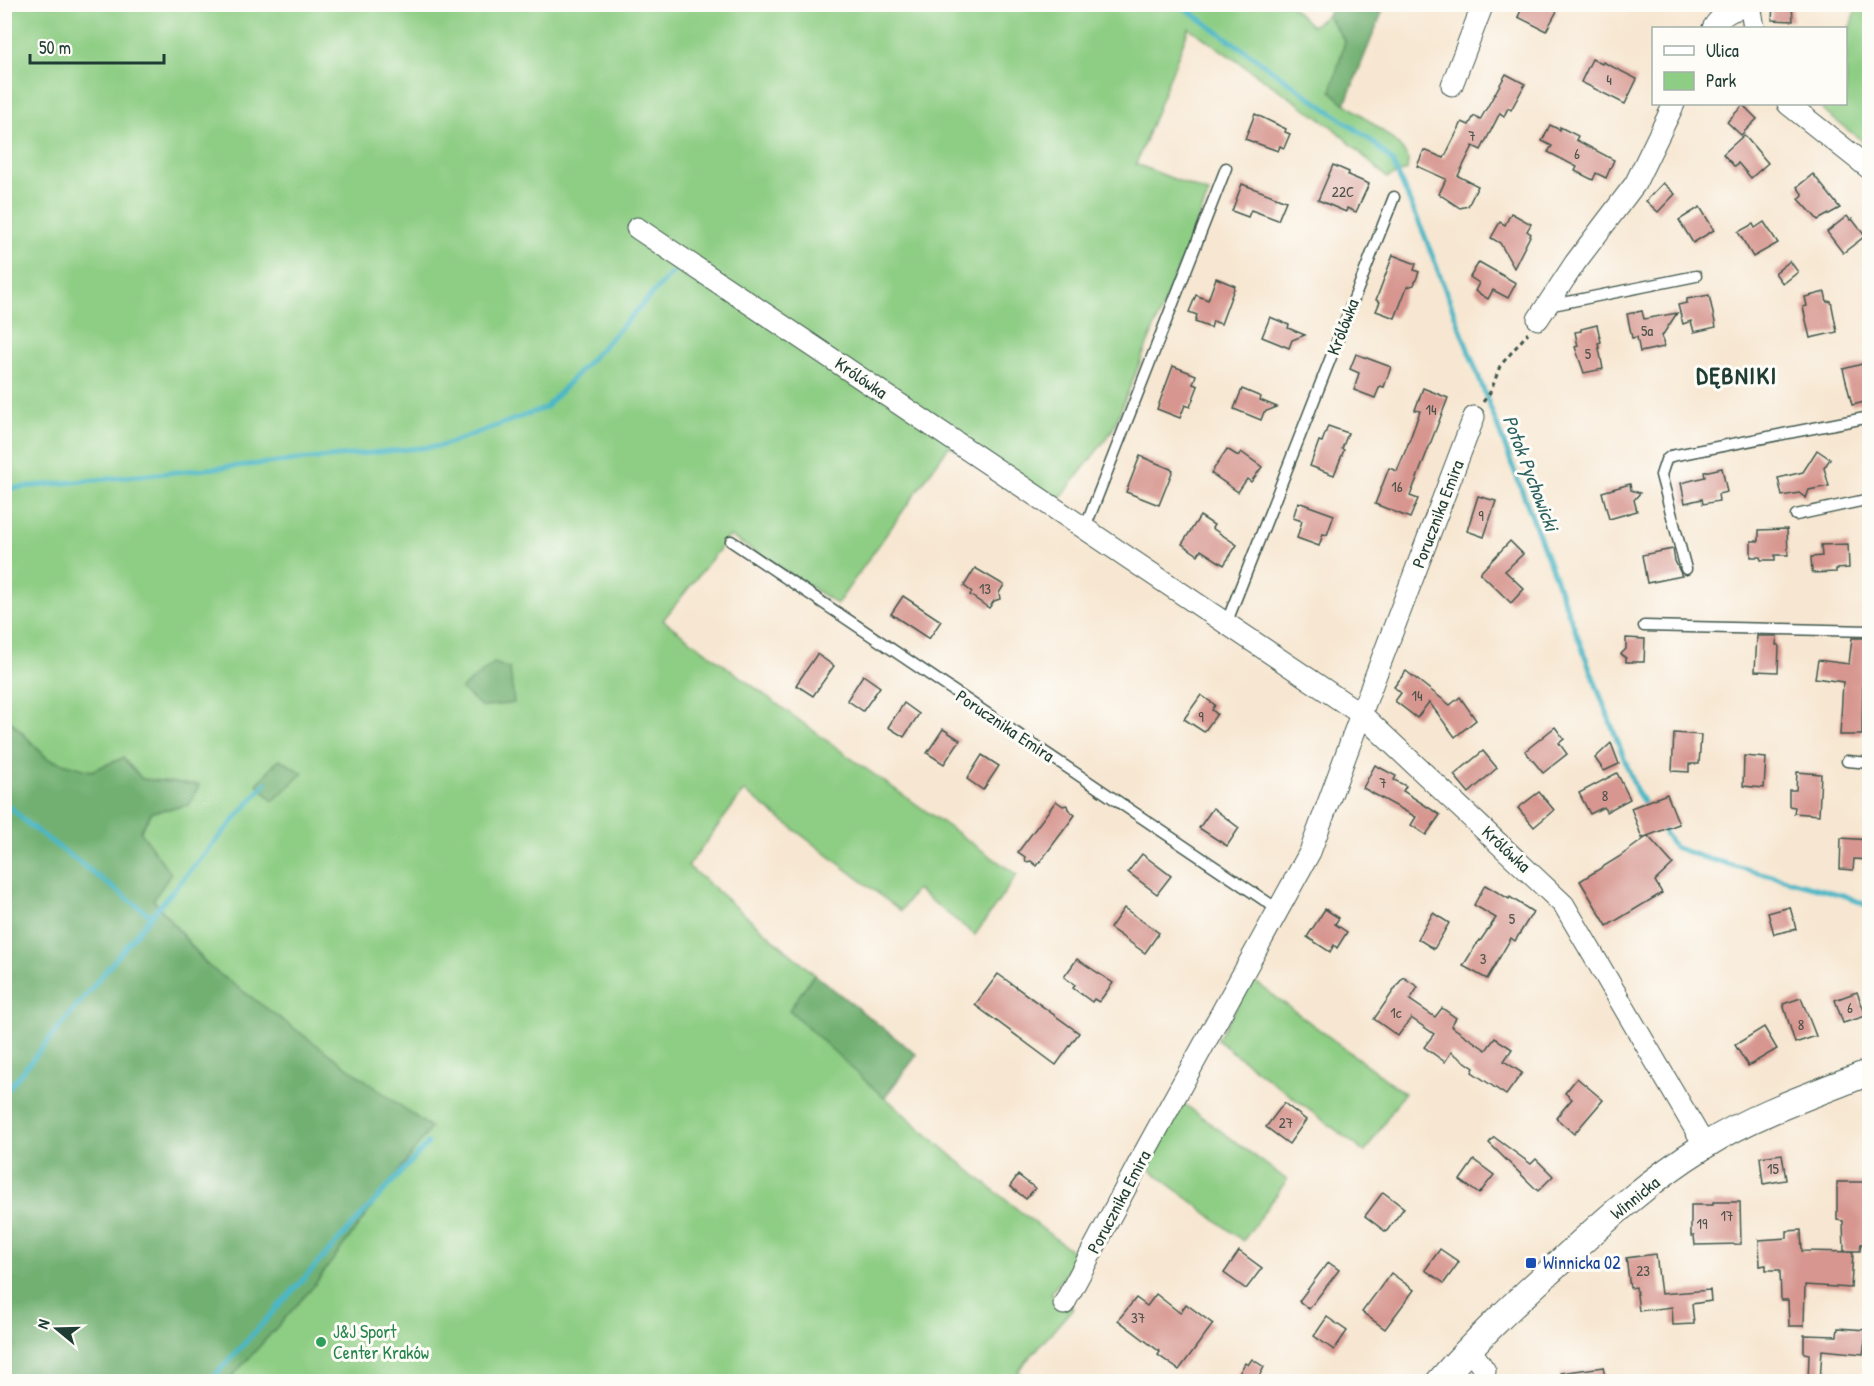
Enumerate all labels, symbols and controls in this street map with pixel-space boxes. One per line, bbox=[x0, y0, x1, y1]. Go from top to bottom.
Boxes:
scale bar bbox=[30, 27, 164, 65]
legend bbox=[1652, 27, 1847, 105]
text: 50 m bbox=[39, 35, 71, 60]
text: Ulica bbox=[1706, 38, 1739, 63]
text: Park bbox=[1706, 68, 1737, 93]
house number: 4 bbox=[1606, 69, 1612, 90]
house number: 7 bbox=[1468, 125, 1476, 146]
house number: 6 bbox=[1574, 143, 1580, 164]
house number: 22C bbox=[1332, 181, 1354, 202]
street label: Królówka bbox=[1320, 295, 1365, 359]
house number: 5a bbox=[1641, 320, 1653, 341]
house number: 5 bbox=[1585, 343, 1592, 364]
street label: Królówka bbox=[830, 351, 893, 404]
district label: DĘBNIKI bbox=[1696, 359, 1778, 391]
house number: 14 bbox=[1425, 399, 1437, 420]
water label: Potok Pychowicki bbox=[1496, 411, 1567, 537]
street label: Porucznika Emira bbox=[1405, 456, 1470, 571]
house number: 16 bbox=[1391, 476, 1403, 497]
house number: 9 bbox=[1478, 505, 1484, 526]
house number: 13 bbox=[979, 578, 991, 599]
street label: Porucznika Emira bbox=[951, 683, 1059, 768]
house number: 14 bbox=[1411, 685, 1423, 706]
house number: 9 bbox=[1198, 706, 1204, 727]
house number: 7 bbox=[1379, 772, 1387, 793]
house number: 8 bbox=[1602, 785, 1608, 806]
street label: Królówka bbox=[1476, 820, 1536, 878]
house number: 5 bbox=[1509, 908, 1516, 929]
house number: 3 bbox=[1480, 948, 1487, 969]
house number: 6 bbox=[1847, 997, 1853, 1018]
house number: 1c bbox=[1390, 1002, 1402, 1023]
house number: 8 bbox=[1798, 1014, 1804, 1035]
house number: 27 bbox=[1279, 1112, 1293, 1133]
street label: Porucznika Emira bbox=[1081, 1146, 1156, 1258]
house number: 15 bbox=[1767, 1158, 1780, 1179]
street label: Winnicka bbox=[1605, 1170, 1665, 1225]
house number: 17 bbox=[1721, 1205, 1733, 1226]
house number: 19 bbox=[1697, 1213, 1708, 1234]
place label: Winnicka 02 bbox=[1543, 1250, 1621, 1275]
marker: Winnicka 02 bbox=[1524, 1256, 1538, 1270]
house number: 23 bbox=[1636, 1260, 1650, 1281]
north arrow bbox=[27, 1299, 87, 1359]
house number: 37 bbox=[1131, 1307, 1145, 1328]
text: N bbox=[31, 1316, 55, 1332]
place label: J&J Sport Center Kraków bbox=[333, 1319, 429, 1365]
marker: J&J Sport Center Kraków bbox=[314, 1335, 328, 1349]

